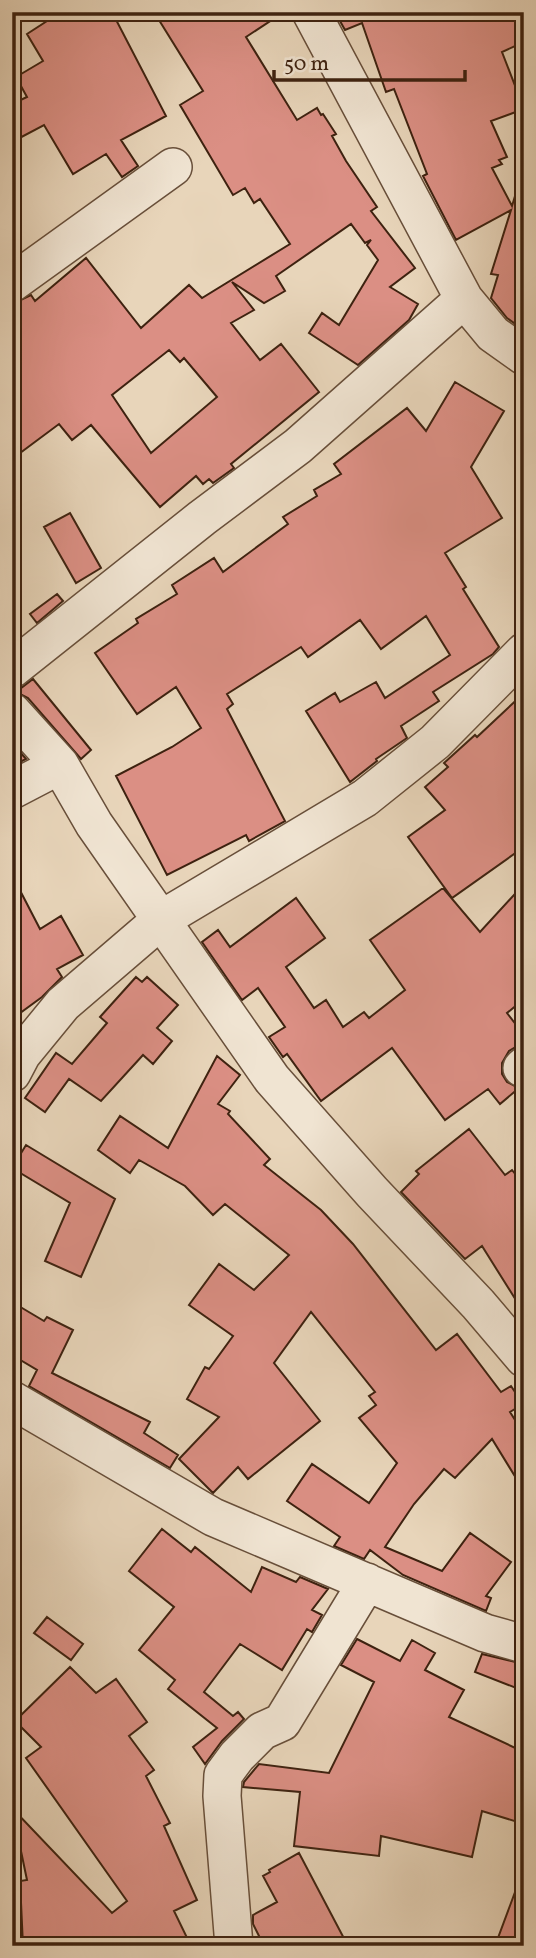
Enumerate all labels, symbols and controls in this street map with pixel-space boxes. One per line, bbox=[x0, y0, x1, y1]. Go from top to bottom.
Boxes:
scale bar bbox=[274, 38, 464, 82]
text: 50 m bbox=[284, 50, 329, 79]

